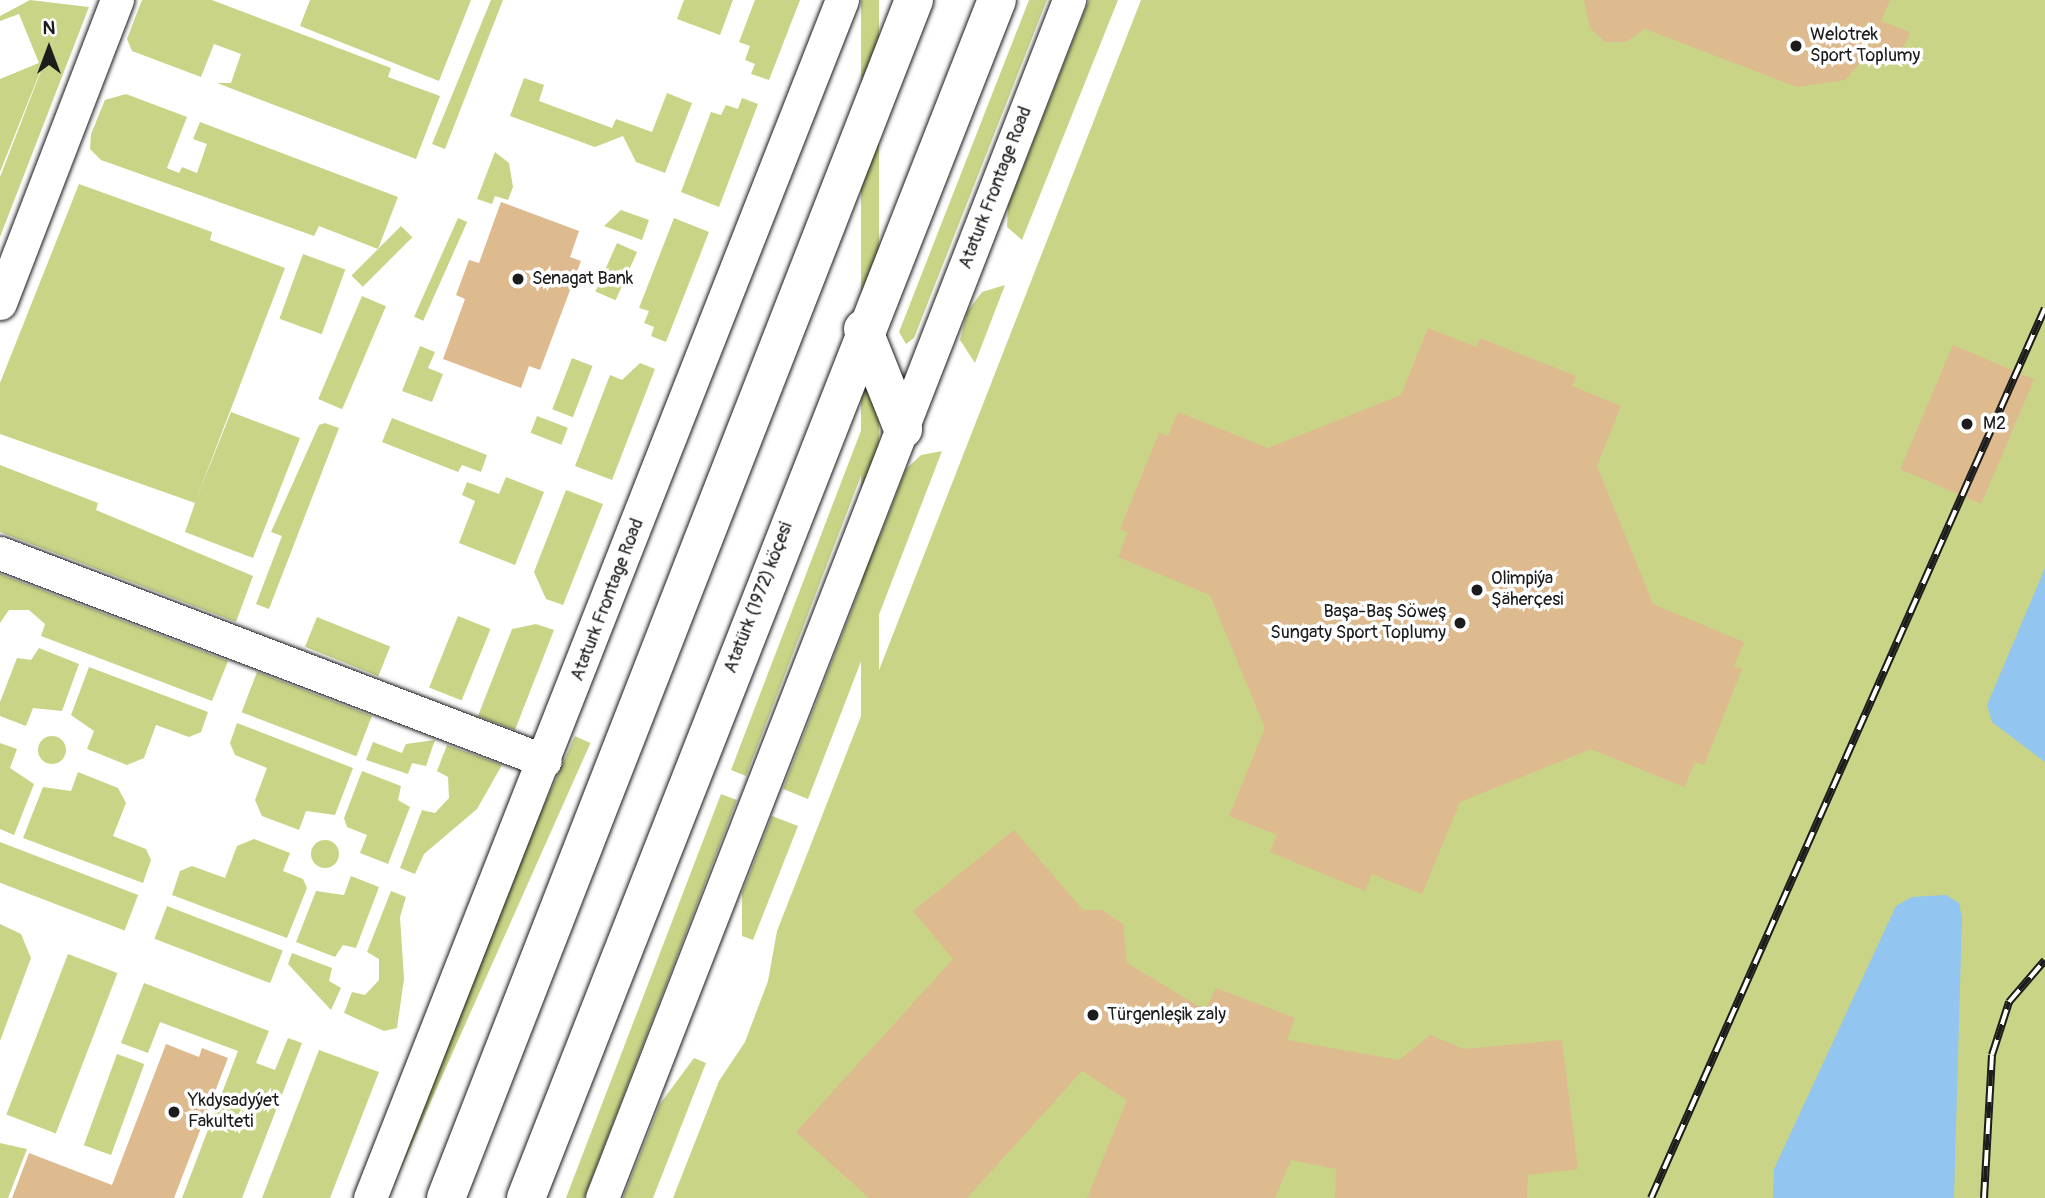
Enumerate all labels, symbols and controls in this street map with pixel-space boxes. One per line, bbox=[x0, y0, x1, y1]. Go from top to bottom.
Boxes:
north arrow bbox=[14, 14, 84, 84]
text: N bbox=[43, 16, 55, 40]
place label: Welotrek Sport Toplumy bbox=[1810, 25, 1920, 68]
marker: Welotrek Sport Toplumy bbox=[1788, 38, 1804, 54]
street label: Ataturk Frontage Road bbox=[955, 104, 1037, 272]
place label: Senagat Bank bbox=[532, 268, 633, 290]
marker: Senagat Bank bbox=[510, 271, 526, 287]
place label: M2 bbox=[1983, 413, 2006, 435]
marker: M2 bbox=[1957, 414, 1977, 434]
street label: Ataturk Frontage Road bbox=[567, 516, 649, 684]
street label: Atatürk (1972) köçesi bbox=[720, 520, 798, 676]
place label: Olimpiýa Şäherçesi bbox=[1491, 569, 1563, 612]
marker: Olimpiýa Şäherçesi bbox=[1469, 582, 1485, 598]
place label: Başa-Baş Söweş Sungaty Sport Toplumy bbox=[1270, 602, 1446, 644]
marker: Başa-Baş Söweş Sungaty Sport Toplumy bbox=[1452, 615, 1468, 631]
place label: Türgenleşik zaly bbox=[1107, 1004, 1226, 1026]
marker: Türgenleşik zaly bbox=[1085, 1007, 1101, 1023]
place label: Ykdysadyýet Fakulteti bbox=[188, 1091, 279, 1134]
marker: Ykdysadyýet Fakulteti bbox=[166, 1104, 182, 1120]

